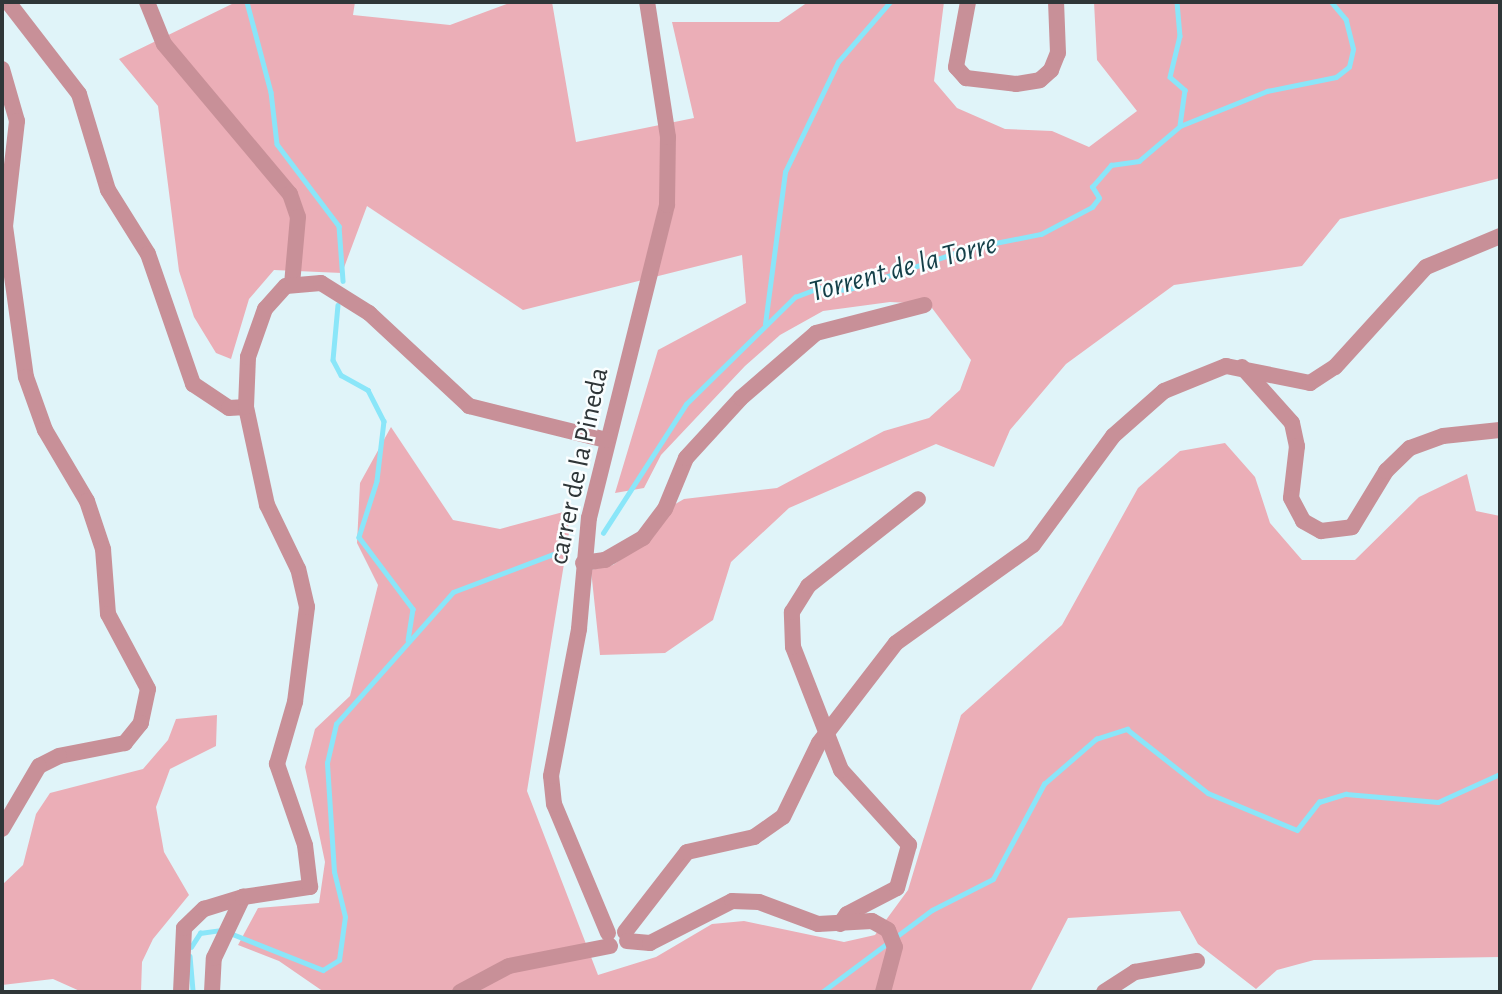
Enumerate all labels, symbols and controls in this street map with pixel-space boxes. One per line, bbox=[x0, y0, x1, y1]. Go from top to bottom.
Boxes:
water label: Torrent de la Torre bbox=[805, 226, 1001, 310]
street label: carrer de la Pineda bbox=[542, 364, 616, 568]

